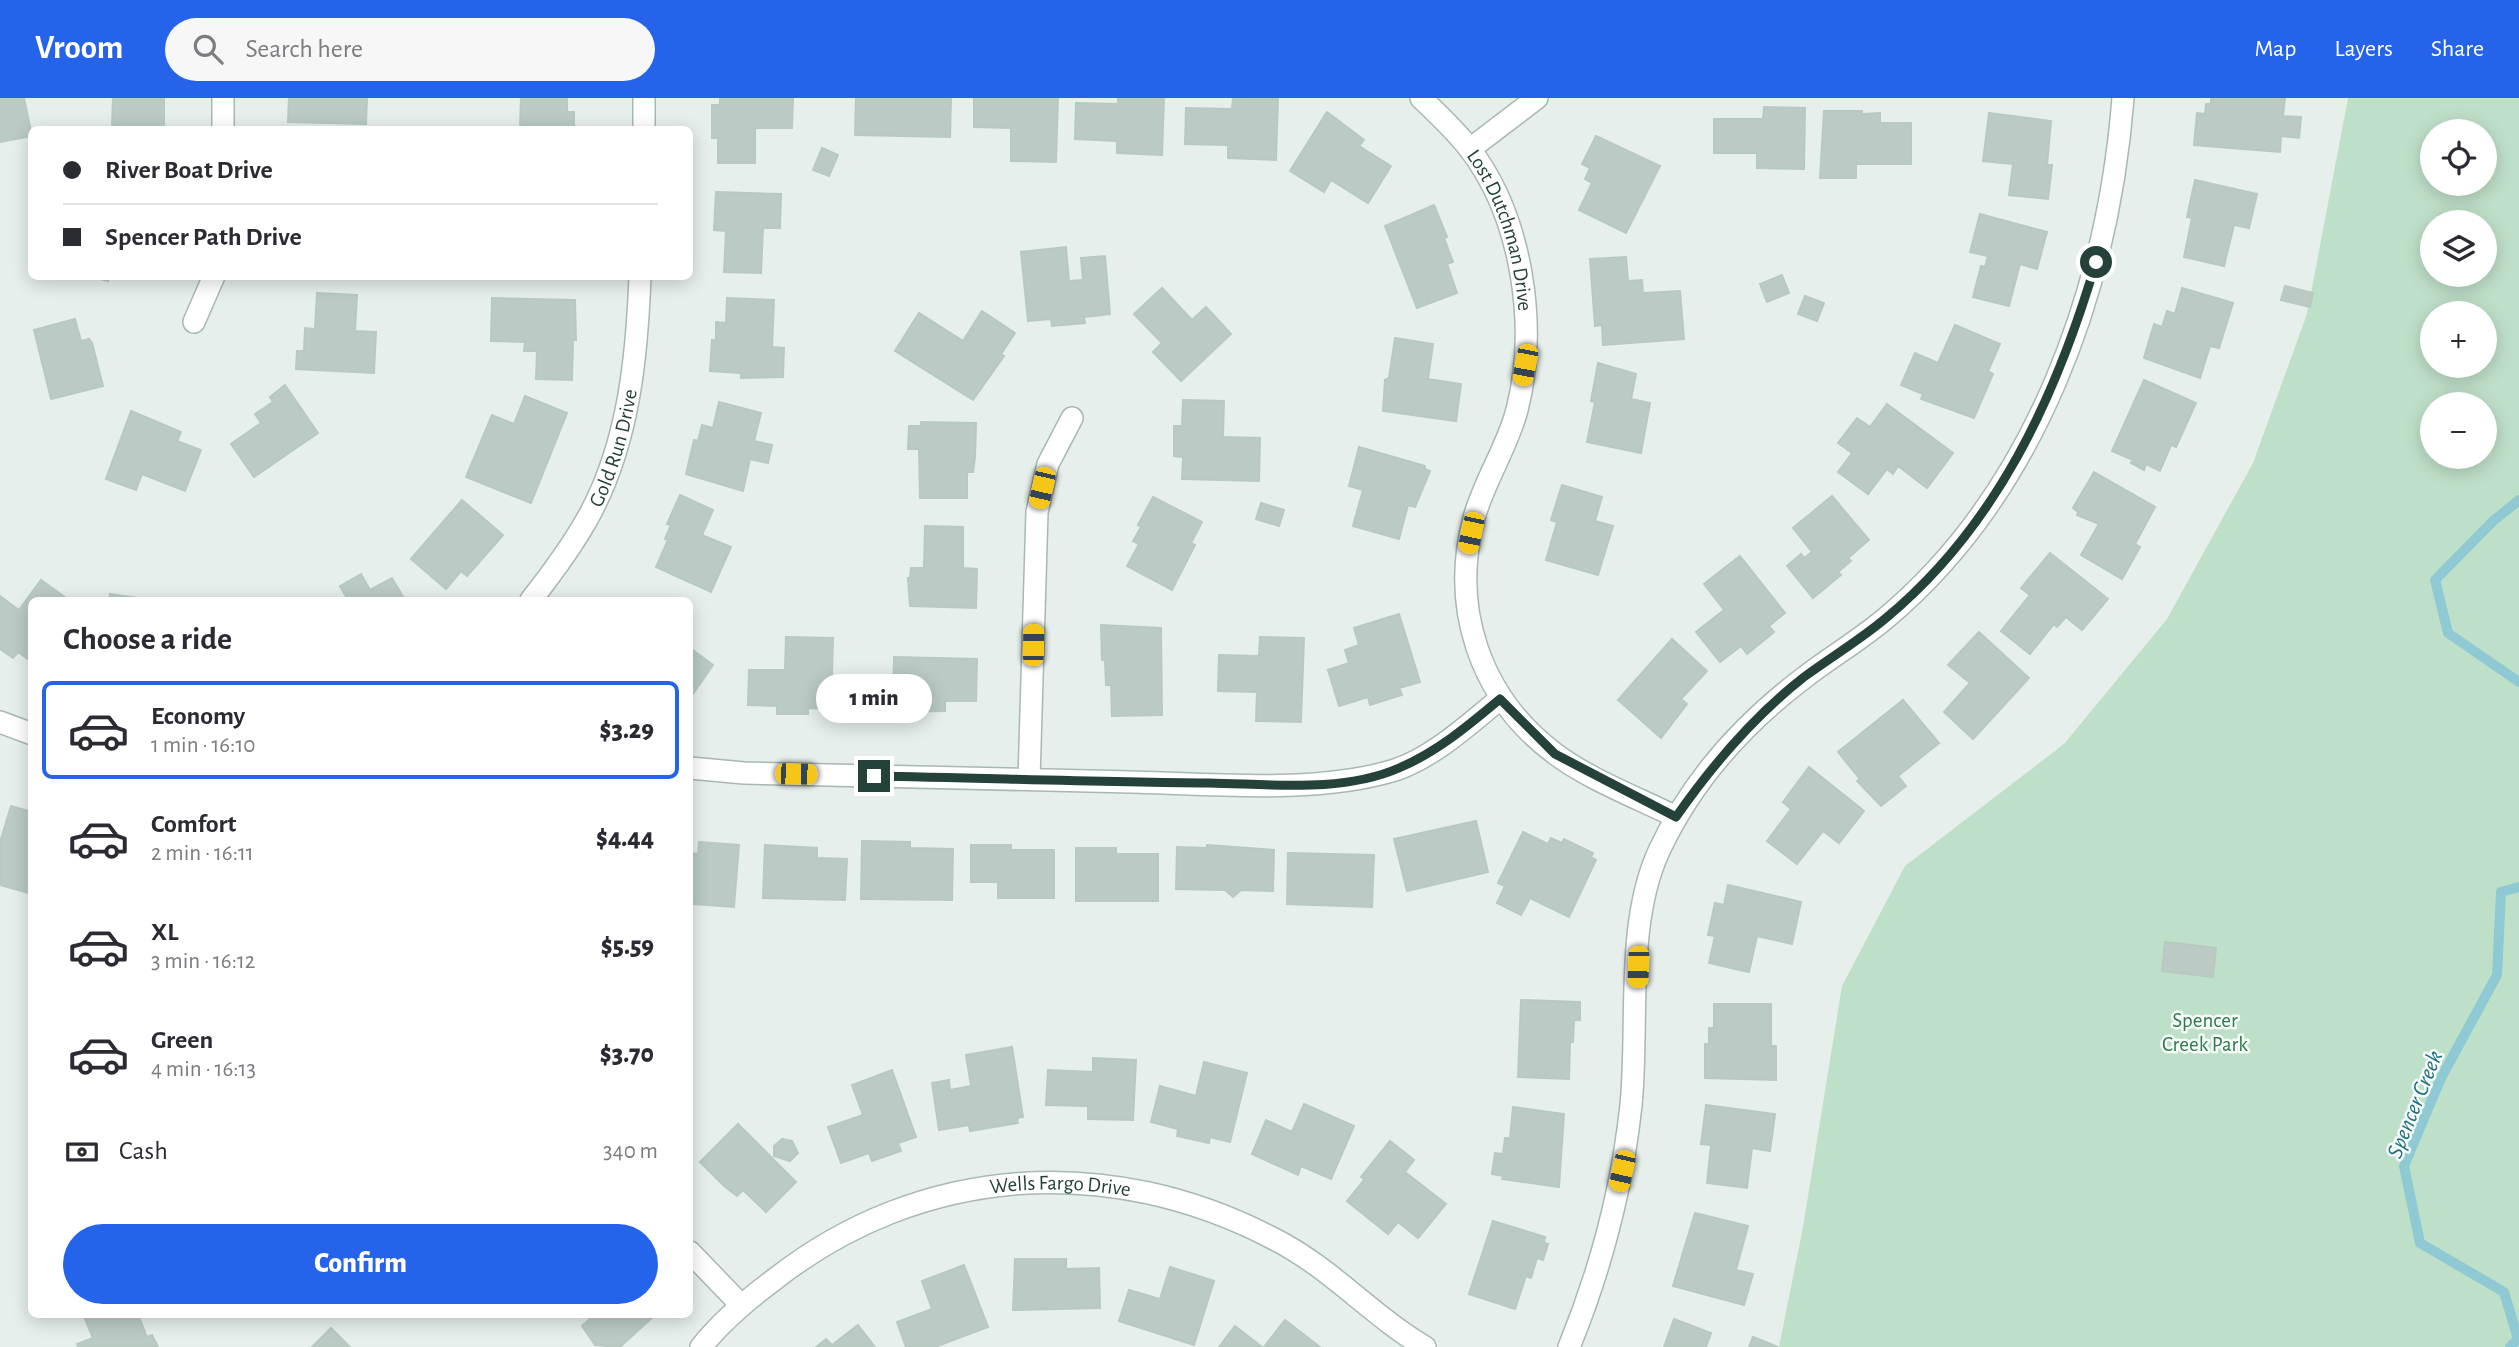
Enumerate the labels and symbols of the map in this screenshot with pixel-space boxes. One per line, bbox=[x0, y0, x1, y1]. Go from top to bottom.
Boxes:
street label: Lost Dutchman Drive bbox=[1463, 146, 1535, 312]
route start bbox=[2080, 246, 2112, 278]
car bbox=[1511, 342, 1540, 388]
street label: Gold Run Drive bbox=[585, 388, 641, 510]
car bbox=[1028, 465, 1057, 511]
car bbox=[1457, 510, 1486, 556]
car bbox=[1023, 624, 1044, 666]
callout: 1 min bbox=[816, 674, 932, 724]
route end bbox=[858, 760, 890, 792]
car bbox=[775, 763, 818, 785]
car bbox=[1627, 946, 1650, 988]
park label: Spencer Creek Park bbox=[2162, 1010, 2248, 1055]
water label: Spencer Creek bbox=[2383, 1047, 2447, 1162]
car bbox=[1608, 1148, 1637, 1194]
street label: Wells Fargo Drive bbox=[989, 1172, 1132, 1200]

